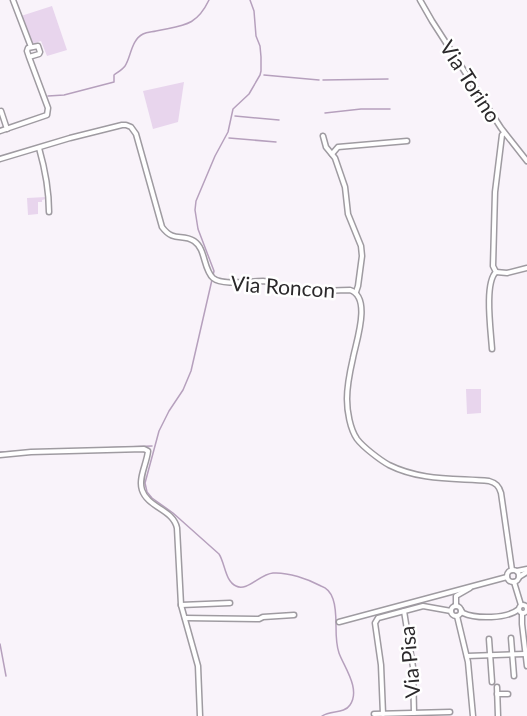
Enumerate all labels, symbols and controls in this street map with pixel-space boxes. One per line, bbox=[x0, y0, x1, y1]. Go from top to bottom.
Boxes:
street label: Via Torino bbox=[435, 35, 507, 127]
street label: Via Roncon bbox=[230, 270, 336, 302]
street label: Via Pisa bbox=[393, 625, 425, 699]

